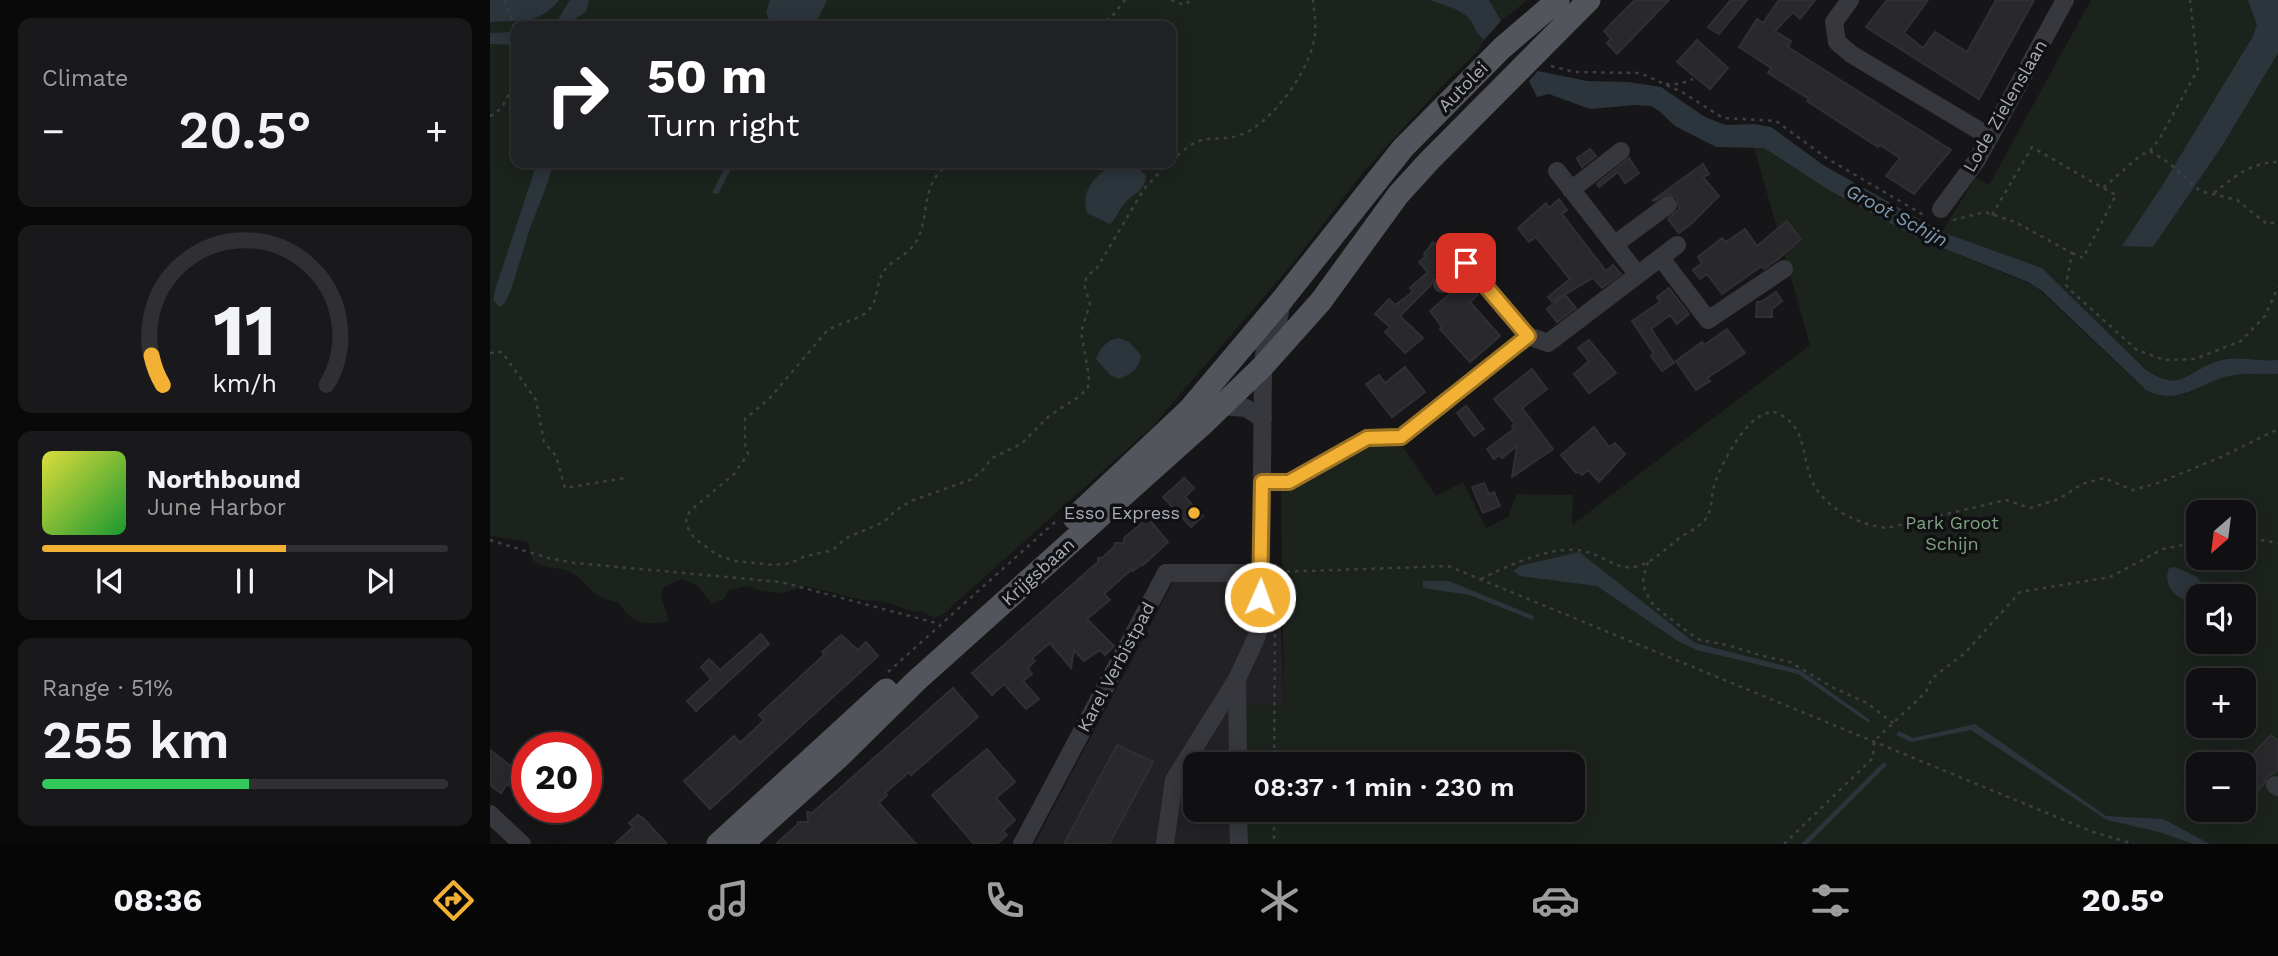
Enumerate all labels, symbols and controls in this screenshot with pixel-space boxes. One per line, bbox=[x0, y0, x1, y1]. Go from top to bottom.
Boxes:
street label: Lode Zielenslaan bbox=[1958, 36, 2051, 176]
text: 50 m bbox=[647, 47, 767, 105]
icon: right bbox=[532, 49, 623, 140]
street label: Autolei bbox=[1433, 57, 1492, 116]
text: Climate bbox=[42, 65, 128, 92]
text: 20.5° bbox=[179, 100, 311, 161]
text: Turn right bbox=[647, 106, 799, 144]
text: − bbox=[42, 109, 65, 153]
text: + bbox=[425, 109, 448, 153]
water label: Groot Schijn bbox=[1842, 179, 1951, 252]
pin bbox=[1436, 233, 1496, 293]
icon: arrive bbox=[1447, 244, 1485, 282]
text: 11 bbox=[214, 287, 276, 373]
text: km/h bbox=[213, 369, 277, 398]
text: Northbound bbox=[147, 464, 301, 494]
text: June Harbor bbox=[147, 494, 286, 521]
north arrow bbox=[2186, 500, 2256, 570]
map controls bbox=[2186, 500, 2256, 822]
place label: Esso Express bbox=[1064, 502, 1180, 523]
marker: Esso Express bbox=[1186, 505, 1202, 521]
park label: Park Groot Schijn bbox=[1905, 512, 1999, 554]
street label: Krijgsbaan bbox=[997, 534, 1078, 610]
position arrow bbox=[1223, 560, 1297, 634]
icon: previous bbox=[91, 562, 129, 600]
icon: pause bbox=[226, 562, 264, 600]
icon: next bbox=[361, 562, 399, 600]
button: sound bbox=[2186, 584, 2256, 654]
street label: Karel Verbistpad bbox=[1072, 598, 1159, 735]
button: + bbox=[2186, 668, 2256, 738]
text: Range · 51% bbox=[42, 675, 173, 702]
text: 255 km bbox=[42, 710, 230, 771]
speed limit sign: 20 bbox=[511, 732, 602, 823]
button: − bbox=[2186, 752, 2256, 822]
text: 08:37 · 1 min · 230 m bbox=[1253, 772, 1515, 802]
icon: directions bbox=[429, 876, 478, 925]
icon: music bbox=[704, 876, 753, 925]
icon: phone bbox=[980, 876, 1029, 925]
icon: climate bbox=[1255, 876, 1304, 925]
icon: car bbox=[1531, 876, 1580, 925]
icon: filters bbox=[1806, 876, 1855, 925]
text: 08:36 bbox=[113, 881, 202, 919]
text: 20.5° bbox=[2082, 881, 2165, 919]

